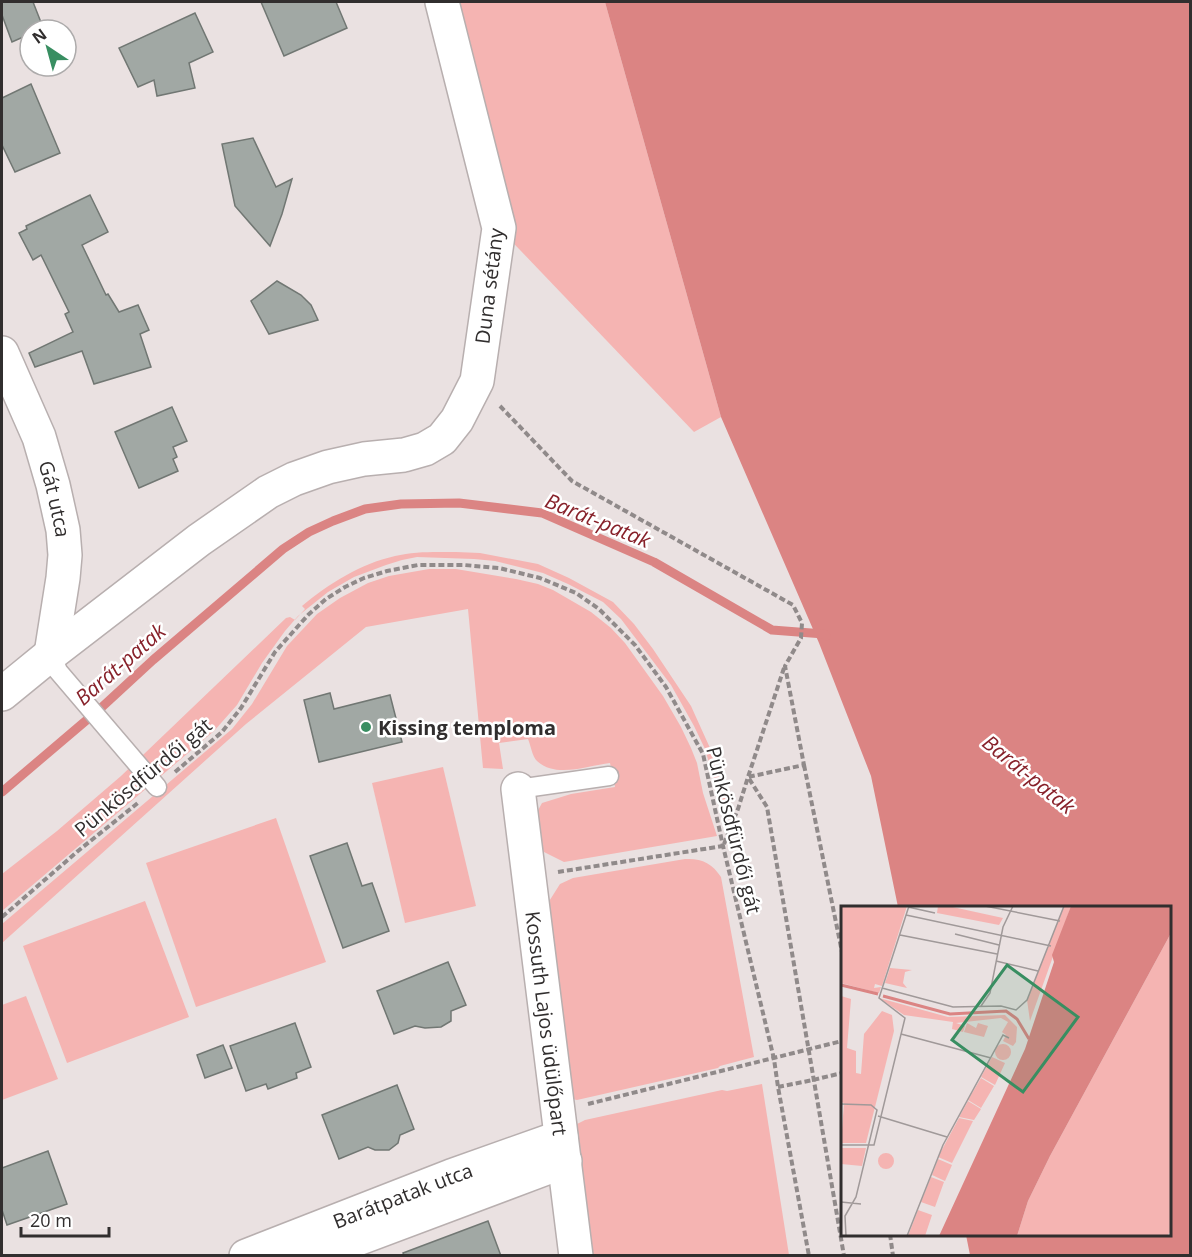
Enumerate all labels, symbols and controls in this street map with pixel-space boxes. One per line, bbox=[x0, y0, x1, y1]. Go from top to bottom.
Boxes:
north arrow bbox=[18, 18, 78, 78]
text: N bbox=[27, 23, 51, 49]
street label: Duna sétány bbox=[468, 225, 510, 346]
street label: Gát utca bbox=[33, 457, 77, 538]
water label: Barát-patak bbox=[541, 486, 655, 554]
water label: Barát-patak bbox=[69, 616, 172, 711]
street label: Pünkösdfürdői gát bbox=[69, 711, 217, 843]
place label: Kissing temploma bbox=[378, 714, 556, 741]
marker: Kissing temploma bbox=[359, 720, 373, 734]
water label: Barát-patak bbox=[977, 728, 1082, 820]
street label: Pünkösdfürdői gát bbox=[700, 743, 768, 917]
inset map bbox=[841, 906, 1171, 1236]
street label: Kossuth Lajos üdülőpart bbox=[520, 909, 574, 1137]
street label: Barátpatak utca bbox=[329, 1156, 476, 1234]
scale bar bbox=[21, 1200, 110, 1238]
text: 20 m bbox=[30, 1208, 72, 1232]

